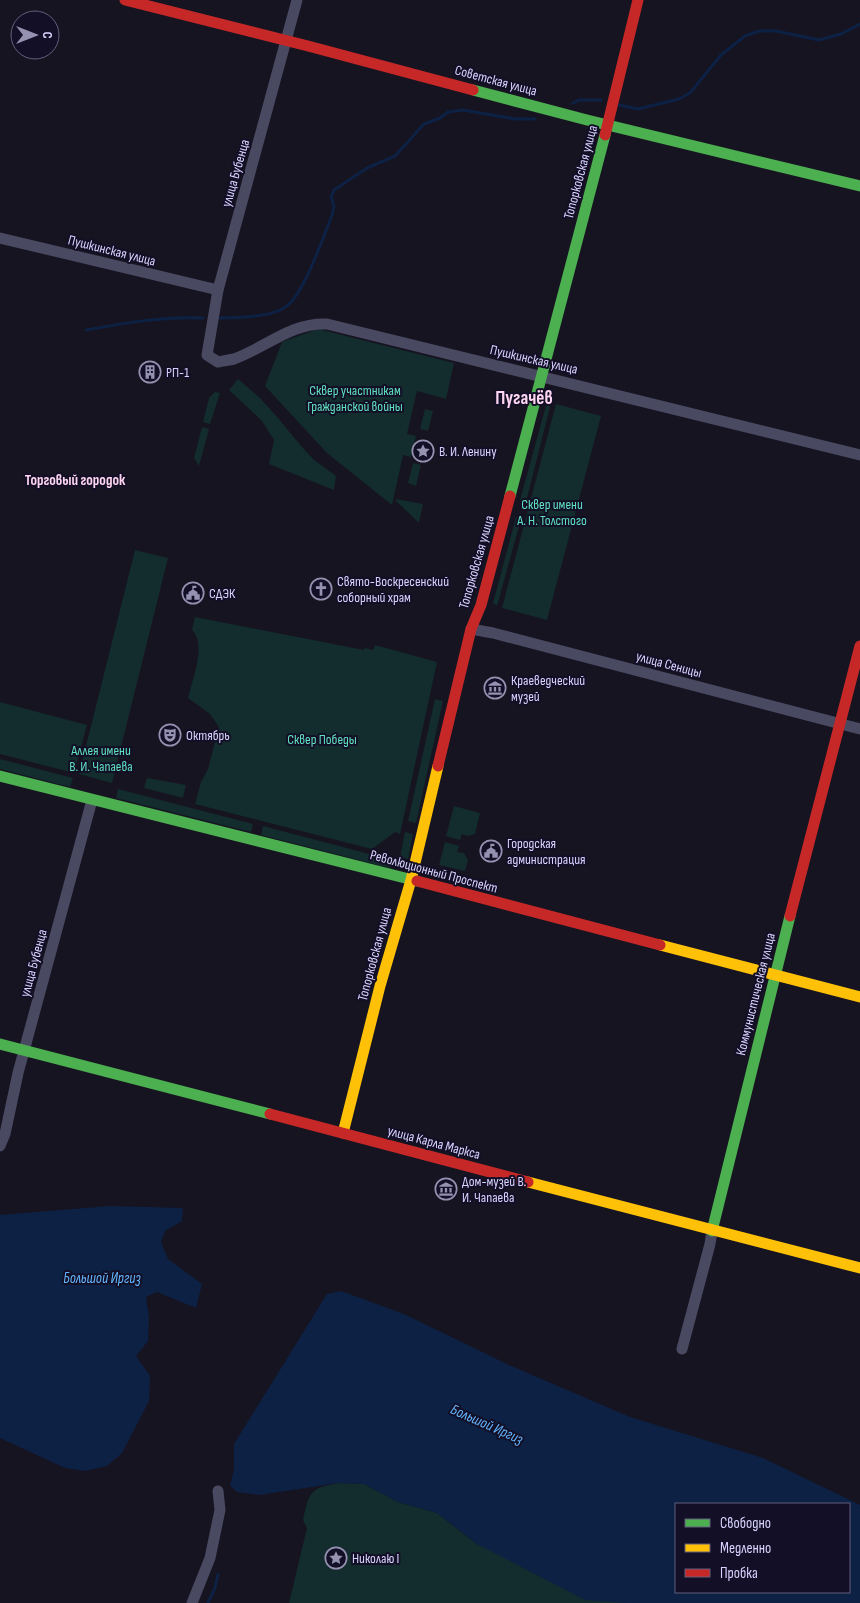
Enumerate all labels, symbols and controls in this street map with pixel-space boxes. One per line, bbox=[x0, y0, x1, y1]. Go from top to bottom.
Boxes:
north arrow bbox=[10, 10, 60, 60]
text: С bbox=[39, 31, 56, 39]
street label: Советская улица bbox=[453, 61, 539, 100]
street label: Топорковская улица bbox=[560, 123, 601, 221]
street label: улица Бубенца bbox=[218, 137, 253, 209]
street label: Пушкинская улица bbox=[66, 231, 157, 270]
street label: Пушкинская улица bbox=[488, 341, 579, 378]
building icon: РП-1 bbox=[138, 360, 162, 384]
place label: РП-1 bbox=[166, 364, 189, 381]
park label: Сквер участникам Гражданской войны bbox=[307, 382, 403, 415]
district label: Пугачёв bbox=[495, 387, 553, 410]
place icon: В. И. Ленину bbox=[411, 439, 435, 463]
place label: В. И. Ленину bbox=[439, 443, 497, 460]
district label: Торговый городок bbox=[25, 471, 126, 490]
park label: Сквер имени А. Н. Толстого bbox=[516, 496, 587, 529]
street label: Топорковская улица bbox=[455, 514, 498, 611]
place label: Свято-Воскресенский соборный храм bbox=[337, 573, 449, 606]
church icon: Свято-Воскресенский соборный храм bbox=[309, 577, 333, 601]
public building icon: СДЭК bbox=[181, 581, 205, 605]
place label: СДЭК bbox=[209, 585, 236, 602]
street label: улица Сеницы bbox=[634, 648, 704, 681]
place label: Краеведческий музей bbox=[511, 672, 585, 705]
museum icon: Краеведческий музей bbox=[483, 676, 507, 700]
theatre icon: Октябрь bbox=[158, 723, 182, 747]
place label: Октябрь bbox=[186, 727, 230, 744]
park label: Сквер Победы bbox=[287, 731, 357, 748]
park label: Аллея имени В. И. Чапаева bbox=[69, 742, 133, 775]
place label: Городская администрация bbox=[507, 835, 586, 868]
public building icon: Городская администрация bbox=[479, 839, 503, 863]
street label: Революционный Проспект bbox=[368, 846, 500, 897]
street label: Топорковская улица bbox=[354, 905, 395, 1003]
street label: улица Бубенца bbox=[16, 927, 51, 999]
street label: Коммунистическая улица bbox=[732, 931, 779, 1057]
street label: улица Карла Маркса bbox=[386, 1122, 482, 1163]
place label: Дом-музей В. И. Чапаева bbox=[462, 1173, 526, 1206]
museum icon: Дом-музей В. И. Чапаева bbox=[434, 1177, 458, 1201]
water label: Большой Иргиз bbox=[63, 1269, 141, 1288]
water label: Большой Иргиз bbox=[447, 1400, 527, 1449]
legend bbox=[675, 1503, 850, 1593]
text: Свободно bbox=[720, 1514, 771, 1533]
text: Медленно bbox=[720, 1539, 771, 1558]
place icon: Николаю I bbox=[324, 1546, 348, 1570]
place label: Николаю I bbox=[352, 1550, 399, 1567]
text: Пробка bbox=[720, 1564, 758, 1583]

